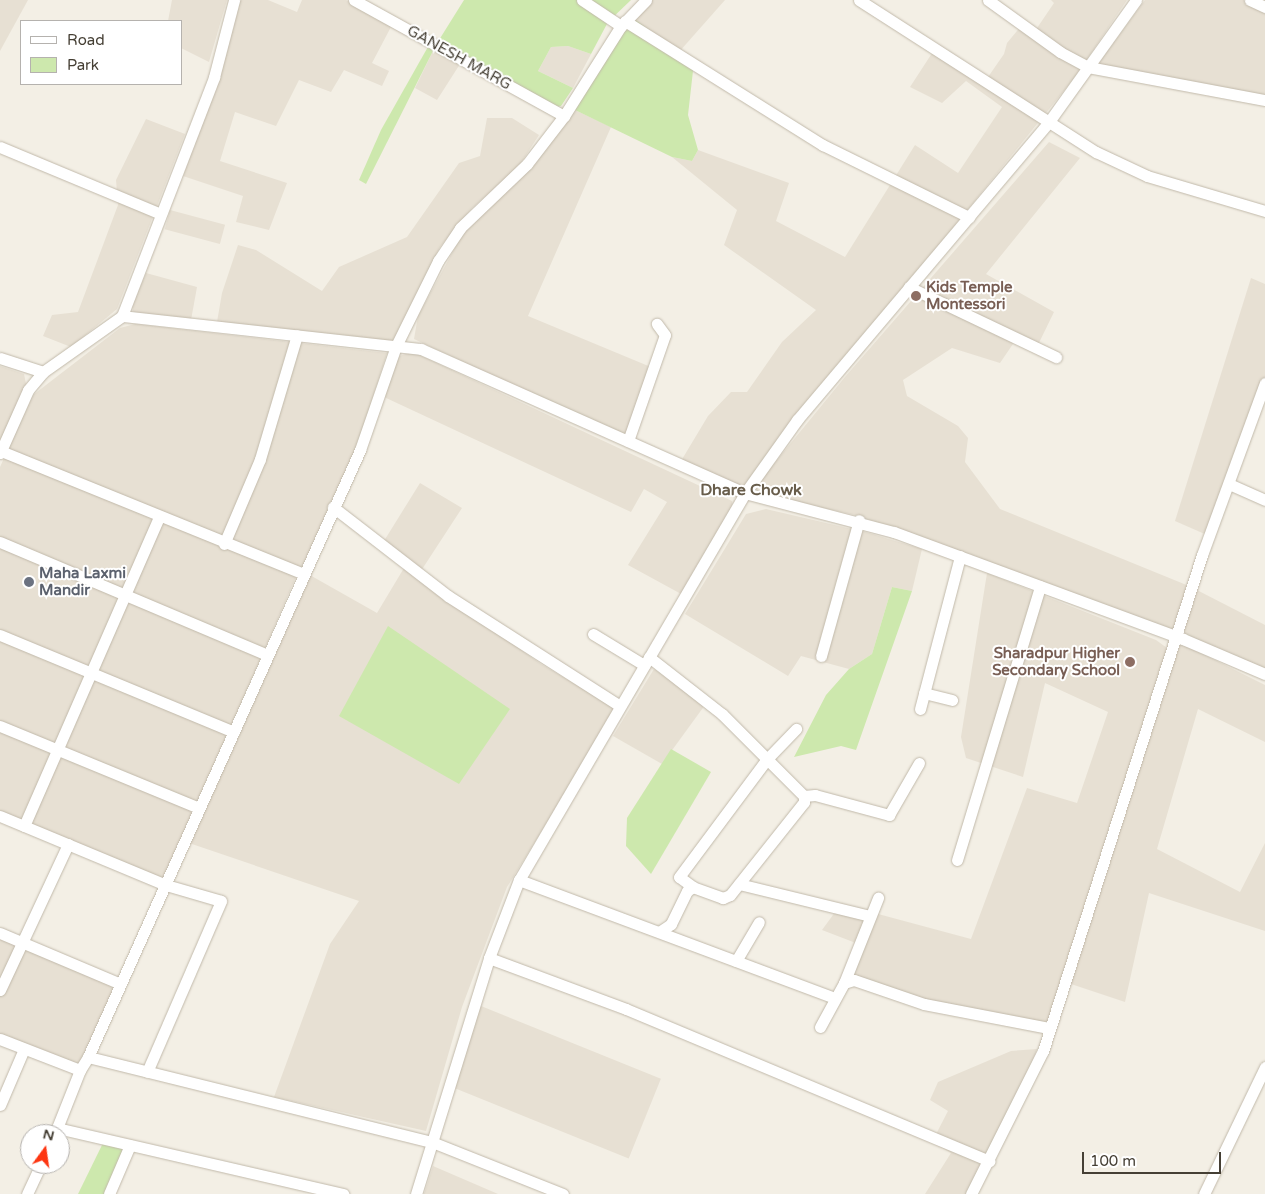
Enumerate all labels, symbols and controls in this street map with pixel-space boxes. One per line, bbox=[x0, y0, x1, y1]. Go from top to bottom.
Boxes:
legend bbox=[20, 20, 182, 85]
street label: GANESH MARG bbox=[404, 22, 514, 94]
text: Road bbox=[67, 31, 105, 49]
text: Park bbox=[67, 56, 99, 74]
place label: Kids Temple Montessori bbox=[926, 278, 1012, 313]
marker: Kids Temple Montessori bbox=[910, 290, 922, 302]
district label: Dhare Chowk bbox=[700, 480, 802, 500]
place label: Maha Laxmi Mandir bbox=[39, 564, 126, 599]
marker: Maha Laxmi Mandir bbox=[23, 576, 35, 588]
place label: Sharadpur Higher Secondary School bbox=[992, 644, 1120, 679]
marker: Sharadpur Higher Secondary School bbox=[1124, 656, 1136, 668]
north arrow bbox=[20, 1124, 70, 1174]
text: N bbox=[41, 1125, 56, 1145]
scale bar bbox=[1085, 1142, 1224, 1174]
text: 100 m bbox=[1090, 1152, 1136, 1170]

